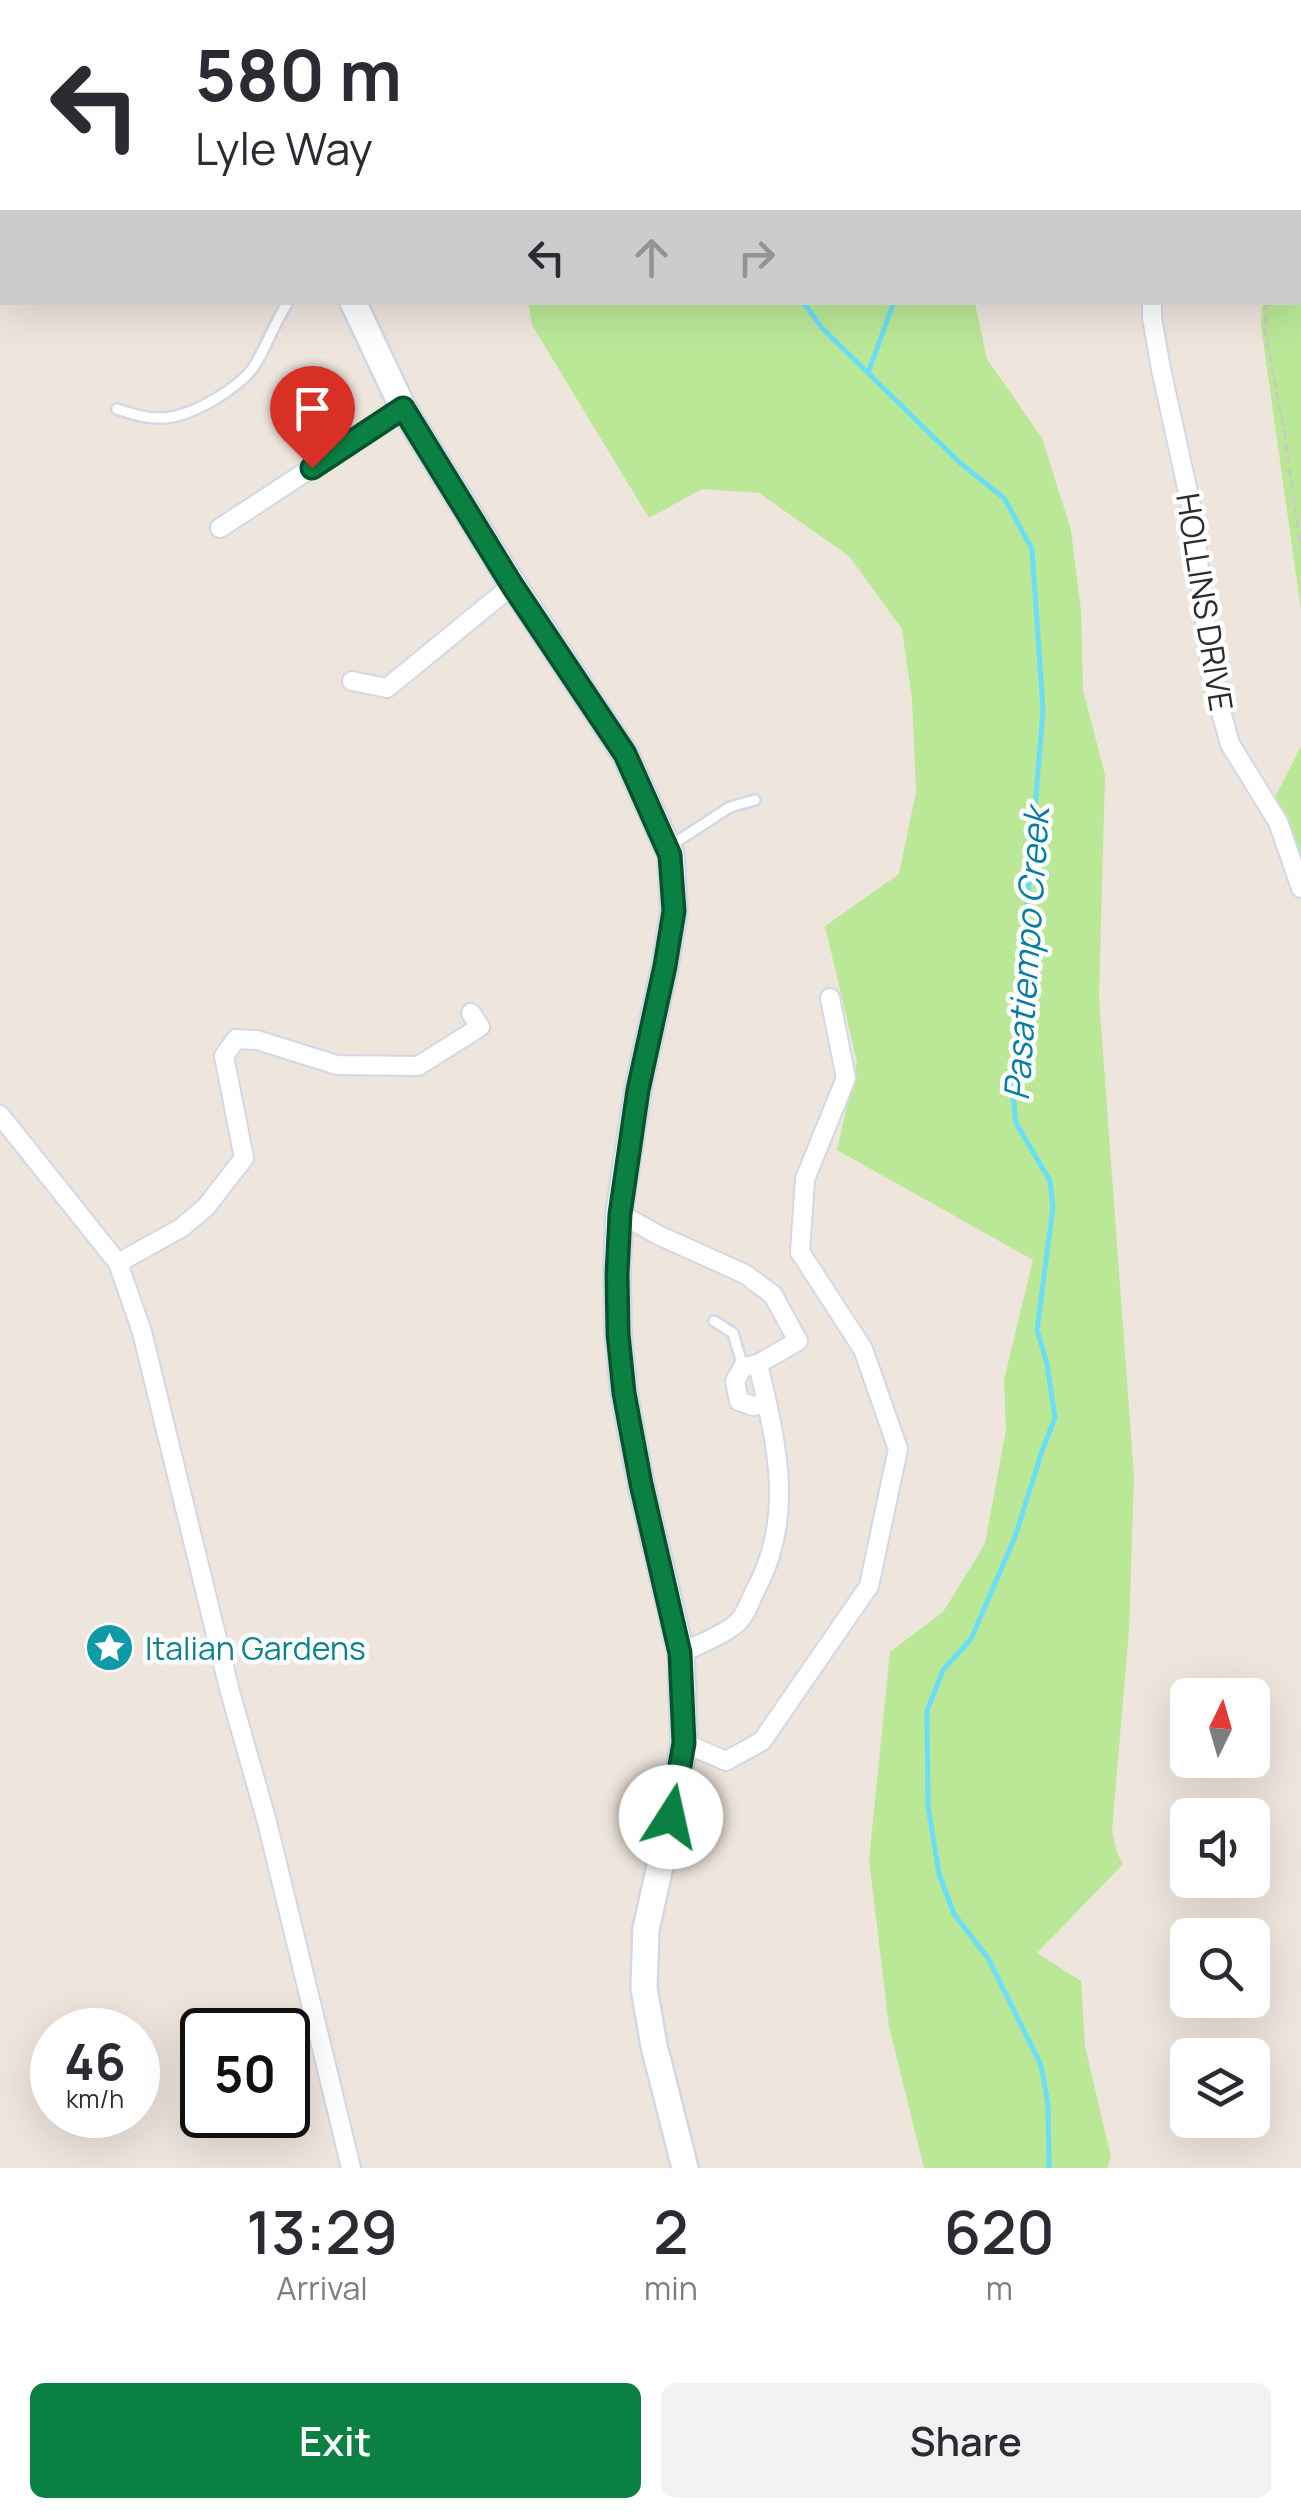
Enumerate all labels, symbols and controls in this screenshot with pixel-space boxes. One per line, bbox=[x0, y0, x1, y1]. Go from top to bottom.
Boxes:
text: 580 m bbox=[195, 26, 402, 122]
icon: left bbox=[30, 40, 160, 170]
text: Lyle Way bbox=[195, 117, 373, 179]
icon: left bbox=[519, 230, 574, 285]
icon: ahead bbox=[624, 230, 679, 285]
icon: right bbox=[729, 230, 784, 285]
pin bbox=[270, 366, 355, 469]
icon: arrive bbox=[285, 381, 340, 436]
street label: HOLLINS DRIVE bbox=[1166, 490, 1244, 714]
water label: Pasatiempo Creek bbox=[992, 801, 1060, 1102]
place icon: Italian Gardens bbox=[84, 1622, 136, 1674]
place label: Italian Gardens bbox=[145, 1626, 366, 1670]
north arrow bbox=[1170, 1678, 1270, 1778]
map controls bbox=[1170, 1678, 1270, 2138]
position arrow bbox=[619, 1765, 723, 1869]
button: sound bbox=[1170, 1798, 1270, 1898]
button: search bbox=[1170, 1918, 1270, 2018]
speed limit sign: 50 bbox=[180, 2008, 310, 2138]
text: 46 bbox=[64, 2027, 126, 2095]
button: layers bbox=[1170, 2038, 1270, 2138]
text: km/h bbox=[66, 2081, 124, 2116]
text: 13:29 bbox=[246, 2190, 398, 2272]
text: 2 bbox=[653, 2190, 689, 2272]
text: 620 bbox=[944, 2190, 1055, 2272]
text: Arrival bbox=[276, 2266, 368, 2310]
text: min bbox=[644, 2266, 698, 2310]
text: m bbox=[986, 2266, 1013, 2310]
button: Exit bbox=[30, 2383, 641, 2498]
button: Share bbox=[661, 2383, 1271, 2498]

